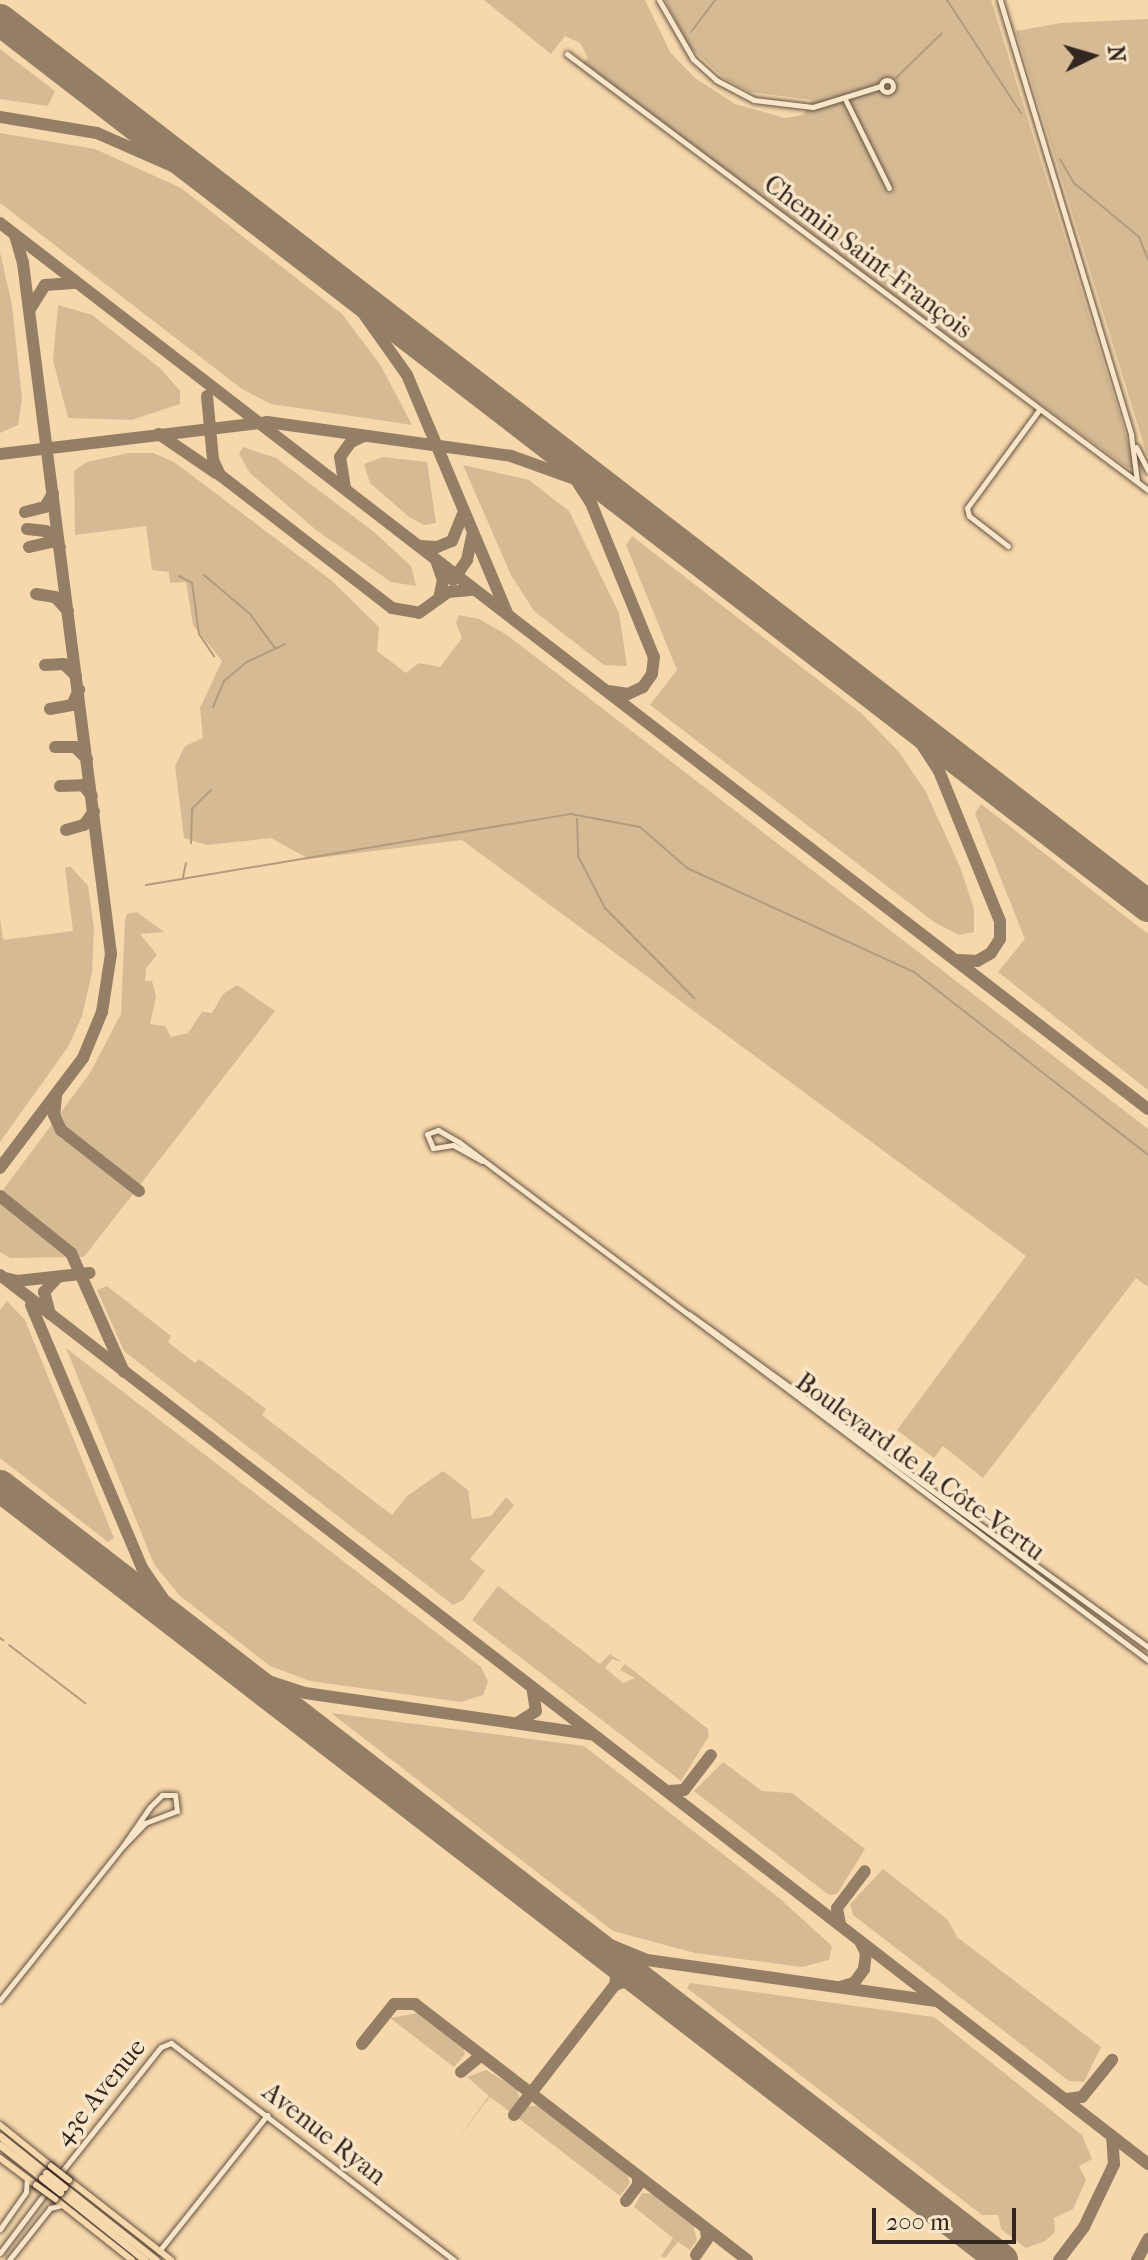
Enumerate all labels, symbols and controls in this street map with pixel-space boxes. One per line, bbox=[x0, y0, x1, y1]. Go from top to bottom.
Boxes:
north arrow bbox=[1052, 16, 1132, 96]
text: N bbox=[1102, 44, 1130, 63]
street label: Chemin Saint-François bbox=[758, 169, 978, 345]
street label: Boulevard de la Côte-Vertu bbox=[790, 1366, 1050, 1568]
street label: 43e Avenue bbox=[47, 2032, 153, 2152]
street label: Avenue Ryan bbox=[256, 2076, 392, 2192]
scale bar bbox=[876, 2192, 1020, 2242]
text: 200 m bbox=[886, 2208, 950, 2236]

